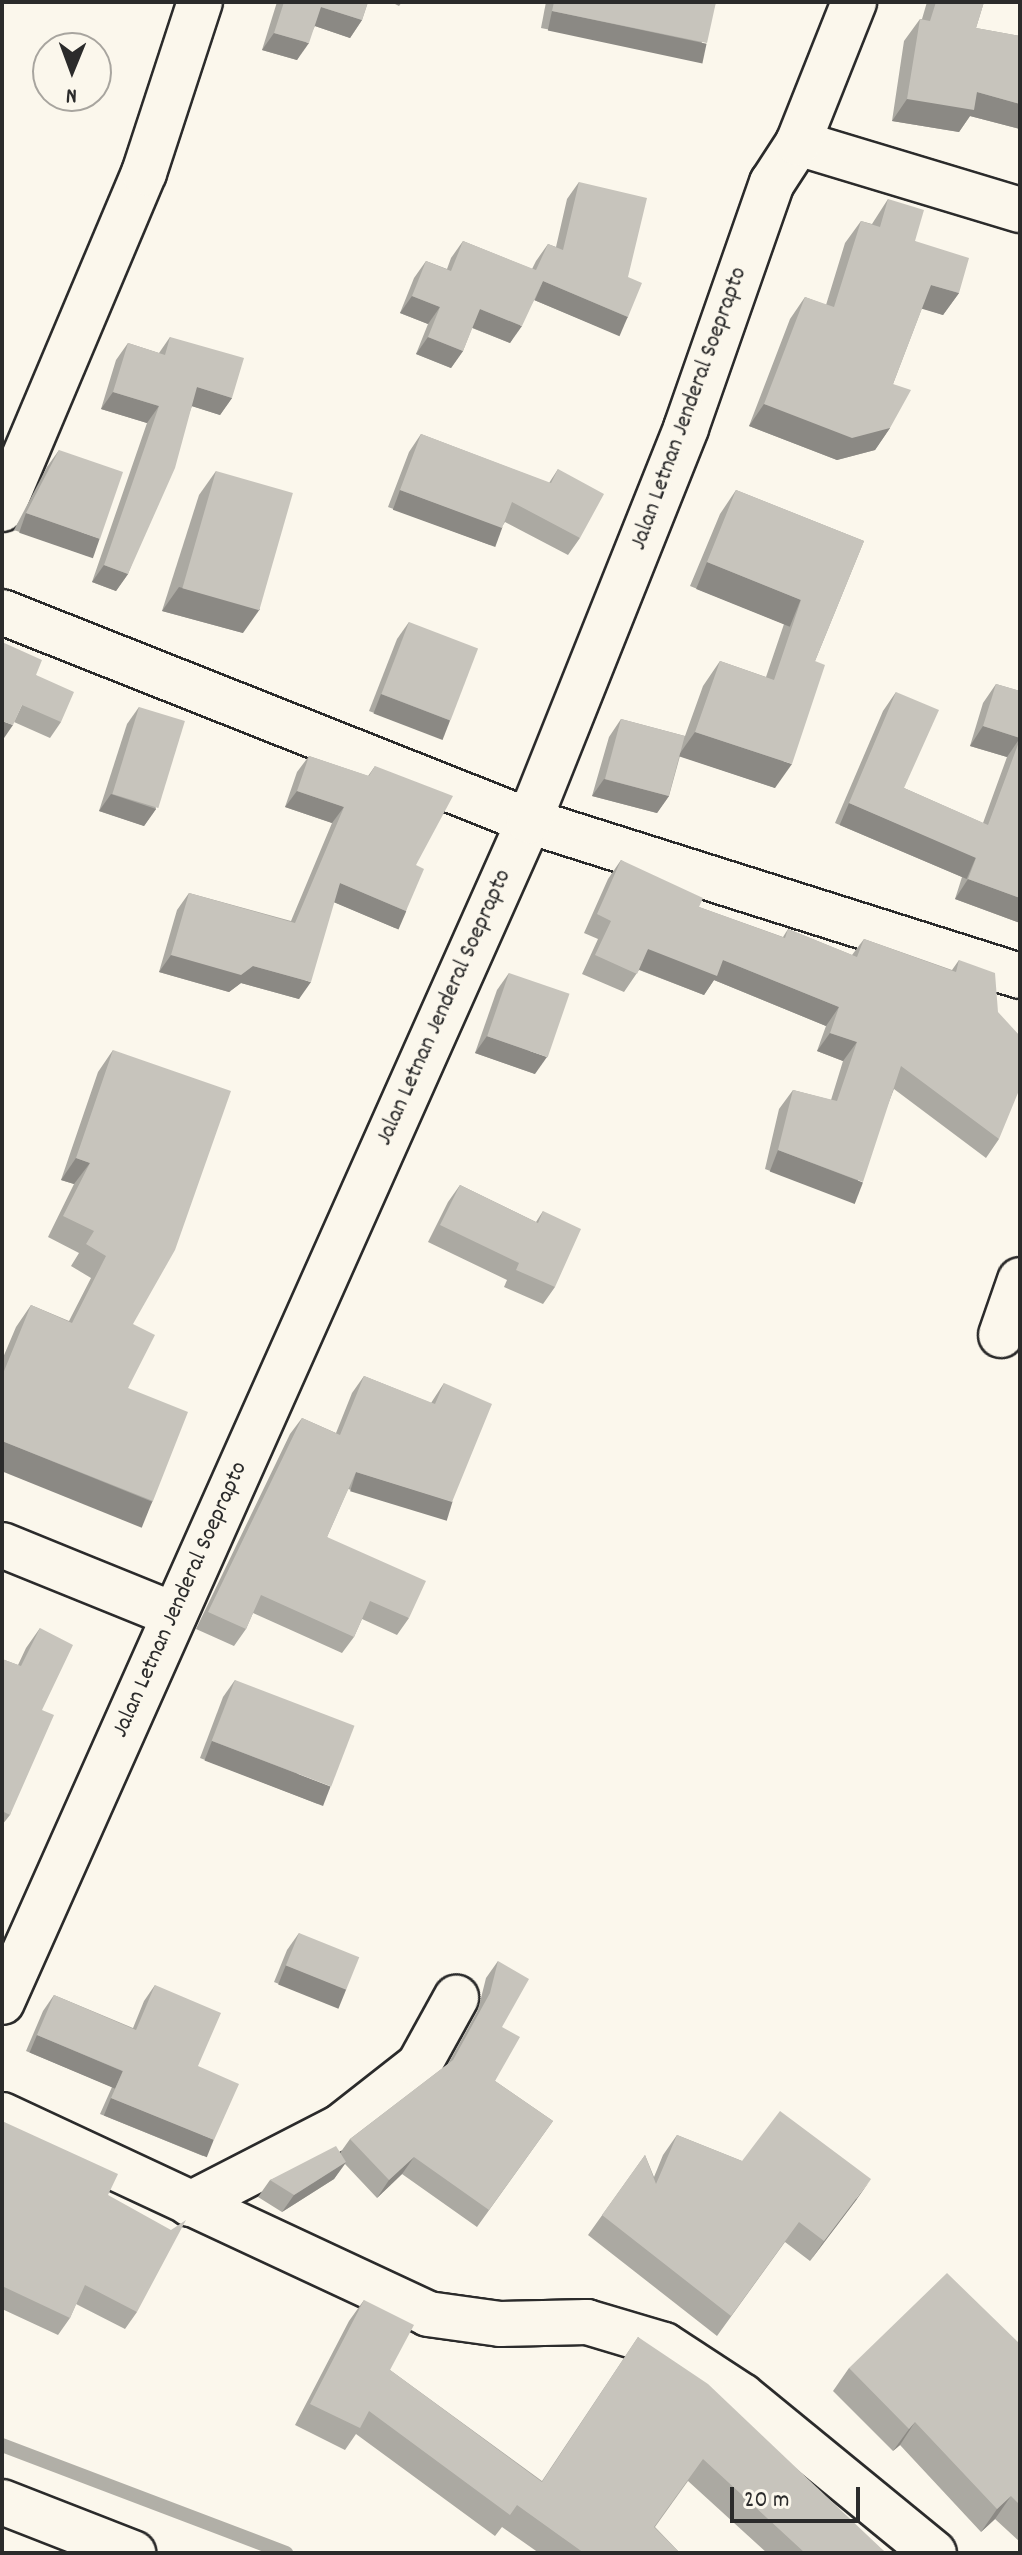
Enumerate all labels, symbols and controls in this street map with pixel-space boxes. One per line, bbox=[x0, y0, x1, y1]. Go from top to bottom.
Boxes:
north arrow bbox=[32, 32, 112, 112]
text: N bbox=[66, 79, 77, 110]
street label: Jalan Letnan Jenderal Soeprapto bbox=[625, 264, 755, 554]
street label: Jalan Letnan Jenderal Soeprapto bbox=[371, 866, 519, 1150]
street label: Jalan Letnan Jenderal Soeprapto bbox=[107, 1458, 255, 1742]
scale bar bbox=[734, 2471, 864, 2521]
text: 20 m bbox=[744, 2484, 790, 2518]

